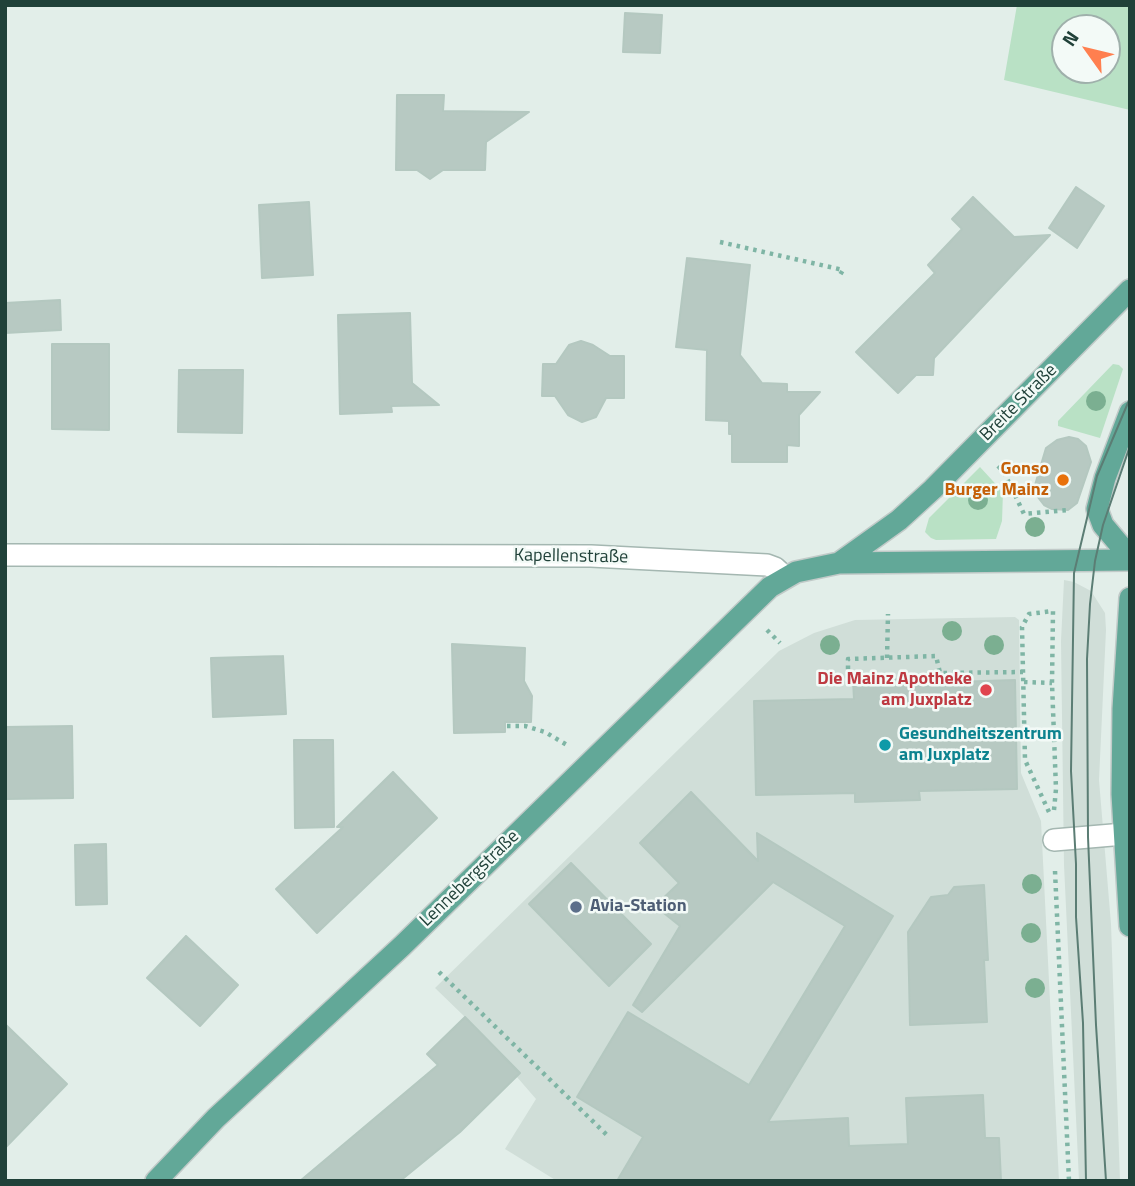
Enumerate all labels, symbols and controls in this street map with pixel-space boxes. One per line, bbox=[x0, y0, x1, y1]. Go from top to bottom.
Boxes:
north arrow bbox=[1051, 14, 1121, 84]
text: N bbox=[1054, 25, 1086, 52]
street label: Breite Straße bbox=[976, 360, 1062, 446]
place label: Gonso Burger Mainz bbox=[945, 459, 1049, 502]
marker: Gonso Burger Mainz bbox=[1055, 472, 1071, 488]
street label: Kapellenstraße bbox=[514, 545, 628, 569]
place label: Die Mainz Apotheke am Juxplatz bbox=[817, 669, 972, 712]
marker: Die Mainz Apotheke am Juxplatz bbox=[978, 682, 994, 698]
place label: Gesundheitszentrum am Juxplatz bbox=[899, 724, 1062, 766]
marker: Gesundheitszentrum am Juxplatz bbox=[877, 737, 893, 753]
street label: Lennebergstraße bbox=[416, 826, 524, 932]
place label: Avia-Station bbox=[590, 896, 687, 918]
marker: Avia-Station bbox=[568, 899, 584, 915]

